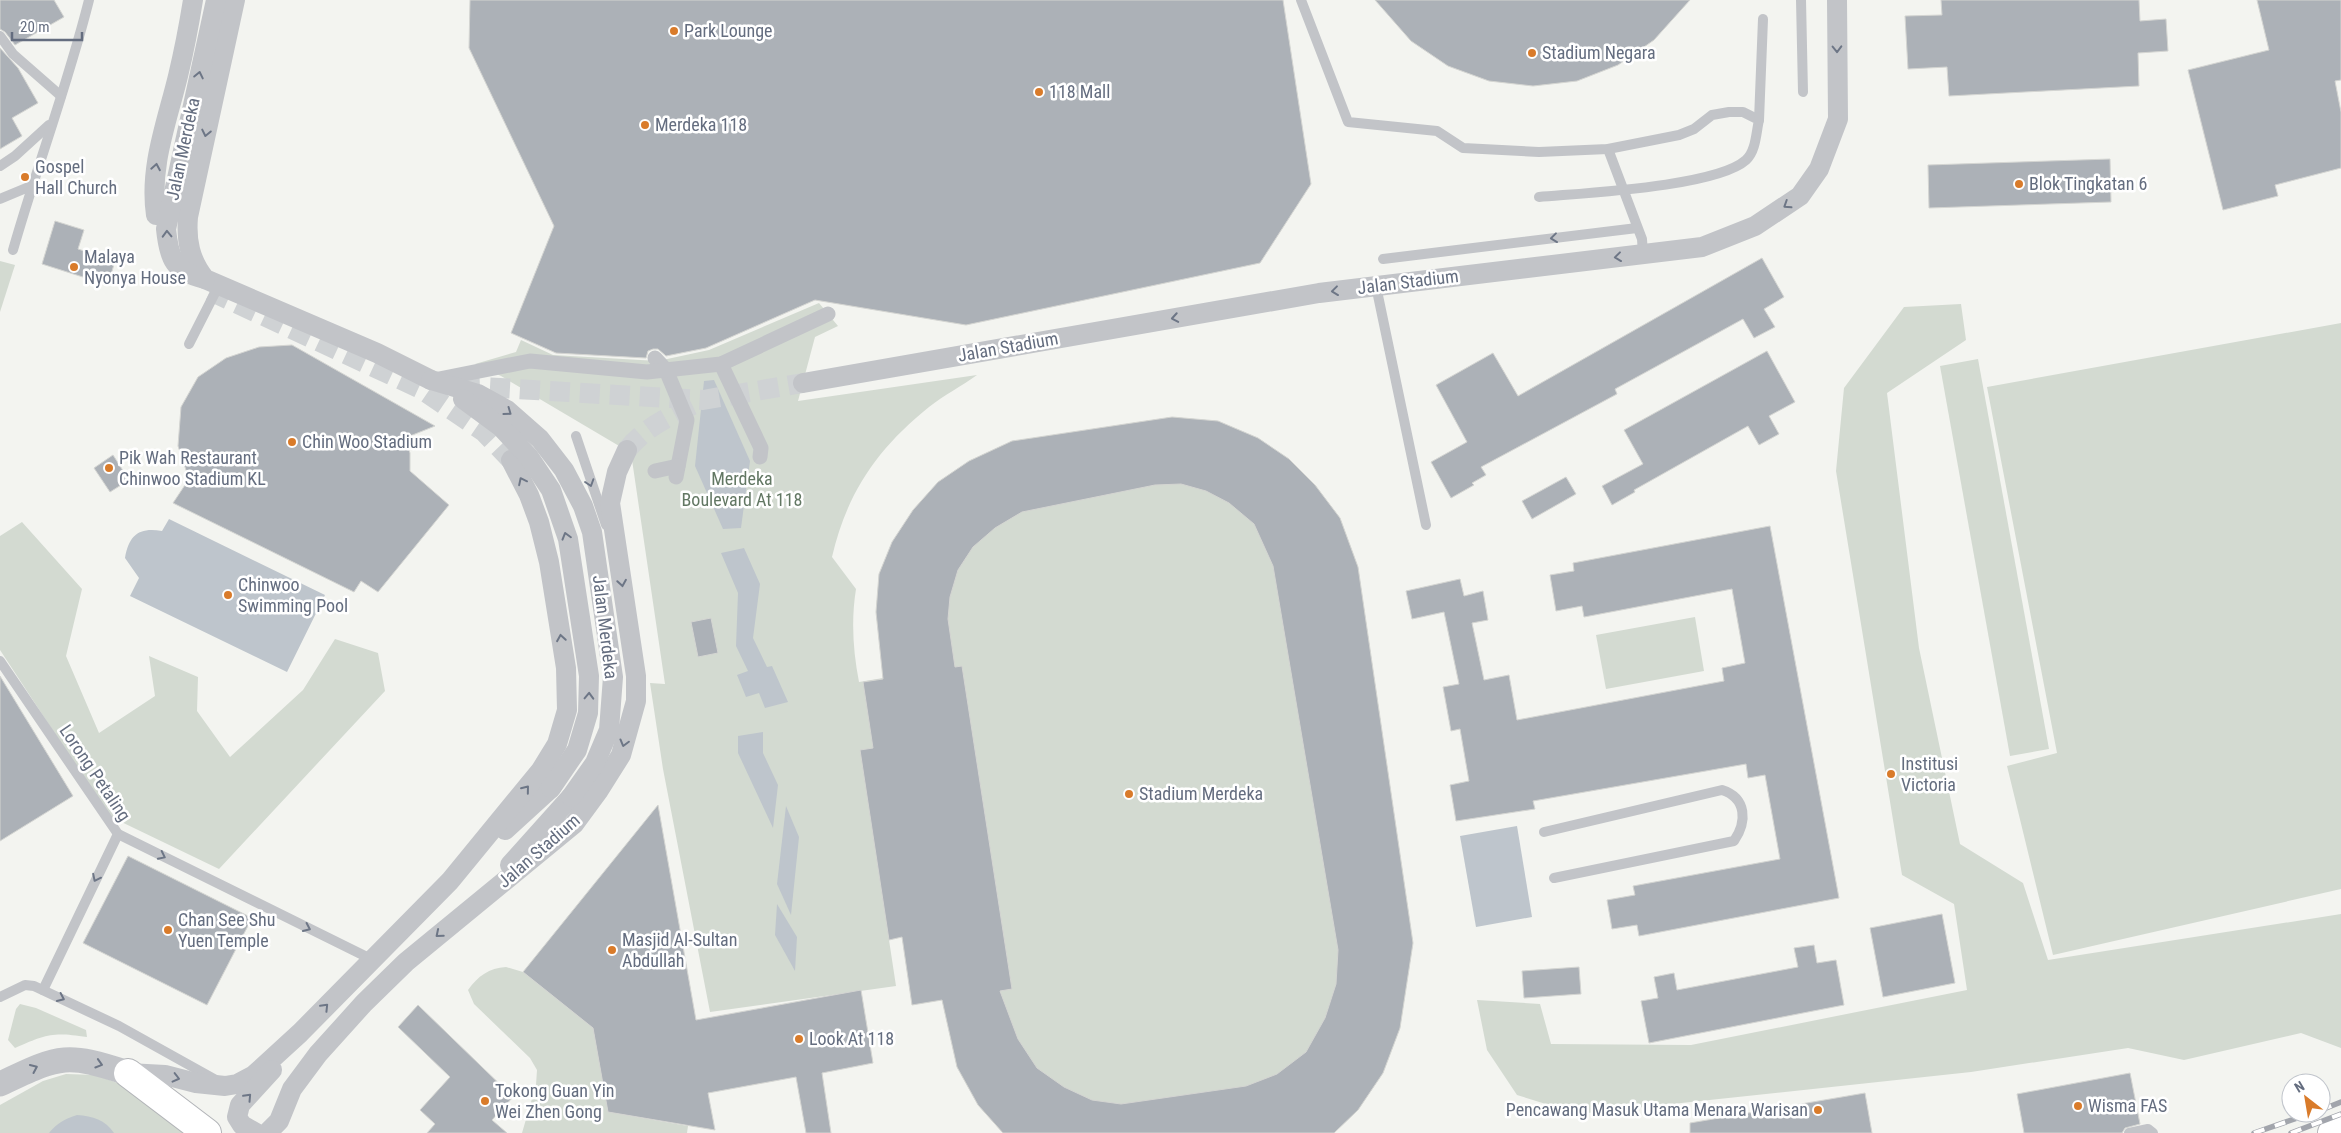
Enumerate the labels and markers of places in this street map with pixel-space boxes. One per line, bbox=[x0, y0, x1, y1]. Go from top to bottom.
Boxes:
place label: Park Lounge bbox=[684, 20, 773, 41]
marker: Park Lounge bbox=[668, 25, 680, 37]
place label: Stadium Negara bbox=[1542, 42, 1656, 63]
marker: Stadium Negara bbox=[1526, 47, 1538, 59]
place label: 118 Mall bbox=[1049, 81, 1110, 102]
marker: 118 Mall bbox=[1033, 86, 1045, 98]
place label: Merdeka 118 bbox=[655, 114, 747, 135]
marker: Merdeka 118 bbox=[639, 119, 651, 131]
place label: Gospel Hall Church bbox=[35, 156, 117, 198]
marker: Gospel Hall Church bbox=[19, 171, 31, 183]
place label: Blok Tingkatan 6 bbox=[2029, 173, 2147, 194]
marker: Blok Tingkatan 6 bbox=[2013, 178, 2025, 190]
place label: Malaya Nyonya House bbox=[84, 246, 186, 288]
marker: Malaya Nyonya House bbox=[68, 261, 80, 273]
place label: Chin Woo Stadium bbox=[302, 431, 432, 452]
marker: Chin Woo Stadium bbox=[286, 436, 298, 448]
place label: Pik Wah Restaurant Chinwoo Stadium KL bbox=[119, 447, 266, 489]
marker: Pik Wah Restaurant Chinwoo Stadium KL bbox=[103, 462, 115, 474]
place label: Chinwoo Swimming Pool bbox=[238, 574, 348, 616]
marker: Chinwoo Swimming Pool bbox=[222, 589, 234, 601]
place label: Institusi Victoria bbox=[1901, 753, 1958, 795]
marker: Institusi Victoria bbox=[1885, 768, 1897, 780]
place label: Stadium Merdeka bbox=[1139, 783, 1263, 804]
marker: Stadium Merdeka bbox=[1123, 788, 1135, 800]
place label: Chan See Shu Yuen Temple bbox=[178, 909, 275, 951]
marker: Chan See Shu Yuen Temple bbox=[162, 924, 174, 936]
place label: Masjid Al-Sultan Abdullah bbox=[622, 929, 737, 971]
marker: Masjid Al-Sultan Abdullah bbox=[606, 944, 618, 956]
place label: Look At 118 bbox=[809, 1028, 894, 1049]
marker: Look At 118 bbox=[793, 1033, 805, 1045]
place label: Tokong Guan Yin Wei Zhen Gong bbox=[495, 1080, 615, 1122]
marker: Tokong Guan Yin Wei Zhen Gong bbox=[479, 1095, 491, 1107]
place label: Wisma FAS bbox=[2088, 1095, 2167, 1116]
place label: Pencawang Masuk Utama Menara Warisan bbox=[1506, 1099, 1808, 1120]
marker: Wisma FAS bbox=[2072, 1100, 2084, 1112]
marker: Pencawang Masuk Utama Menara Warisan bbox=[1812, 1104, 1824, 1116]

